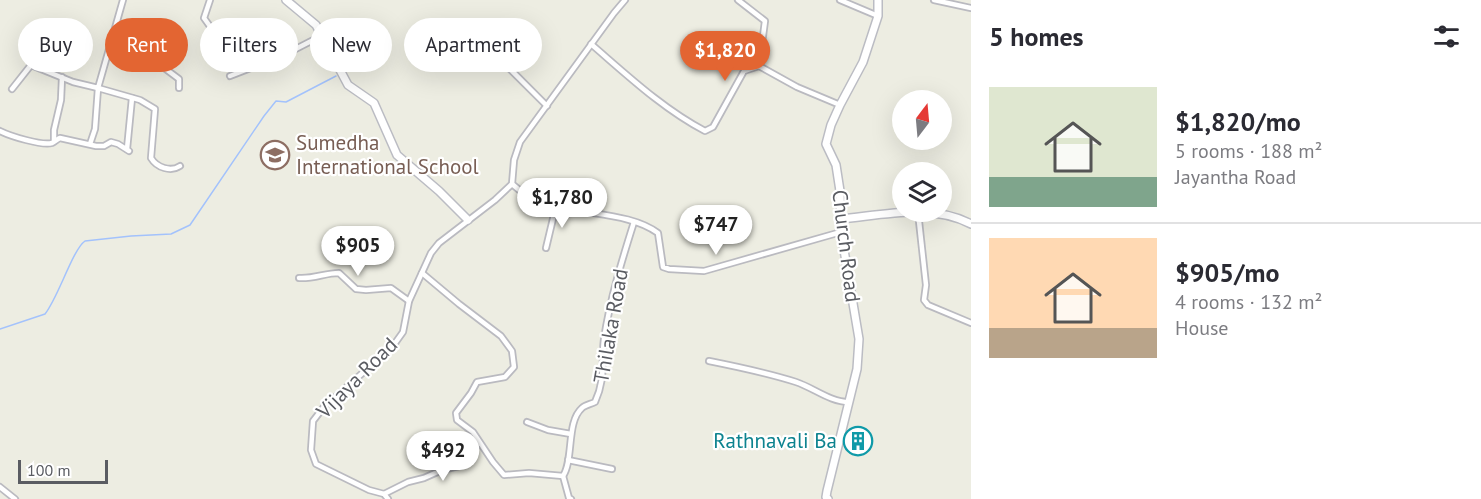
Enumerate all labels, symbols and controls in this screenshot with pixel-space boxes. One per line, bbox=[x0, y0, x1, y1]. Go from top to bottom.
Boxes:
chip: Buy bbox=[18, 18, 93, 72]
chip: Rent bbox=[105, 18, 188, 72]
chip: Filters bbox=[200, 18, 298, 72]
chip: New bbox=[310, 18, 392, 72]
chip: Apartment bbox=[404, 18, 542, 72]
text: 5 homes bbox=[989, 20, 1084, 53]
icon: filters bbox=[1430, 20, 1463, 53]
pin: $1,820 bbox=[676, 31, 774, 82]
text: $1,820 bbox=[694, 37, 756, 63]
north arrow bbox=[892, 90, 952, 150]
map controls bbox=[892, 90, 952, 222]
text: $1,820/mo bbox=[1175, 105, 1301, 138]
icon: home bbox=[1037, 111, 1109, 183]
place label: Sumedha International School bbox=[296, 129, 479, 180]
text: 5 rooms · 188 m² bbox=[1175, 138, 1322, 164]
school or university icon: Sumedha International School bbox=[259, 139, 291, 171]
button: layers bbox=[892, 162, 952, 222]
text: Jayantha Road bbox=[1175, 164, 1296, 190]
pin: $1,780 bbox=[513, 178, 611, 229]
text: $1,780 bbox=[531, 184, 593, 210]
street label: Church Road bbox=[826, 188, 867, 304]
pin: $747 bbox=[680, 205, 752, 256]
text: $747 bbox=[693, 211, 739, 237]
pin: $905 bbox=[322, 226, 394, 277]
text: $905 bbox=[335, 232, 381, 258]
text: $905/mo bbox=[1175, 256, 1279, 289]
icon: home bbox=[1037, 262, 1109, 334]
street label: Thilaka Road bbox=[587, 267, 634, 385]
text: 4 rooms · 132 m² bbox=[1175, 289, 1322, 315]
text: House bbox=[1175, 315, 1229, 341]
street label: Vijaya Road bbox=[310, 331, 403, 425]
building icon: Rathnavali Ba bbox=[842, 425, 874, 457]
place label: Rathnavali Ba bbox=[713, 427, 837, 454]
pin: $492 bbox=[407, 431, 479, 482]
text: $492 bbox=[420, 437, 466, 463]
scale bar bbox=[18, 457, 108, 484]
text: 100 m bbox=[27, 460, 70, 480]

